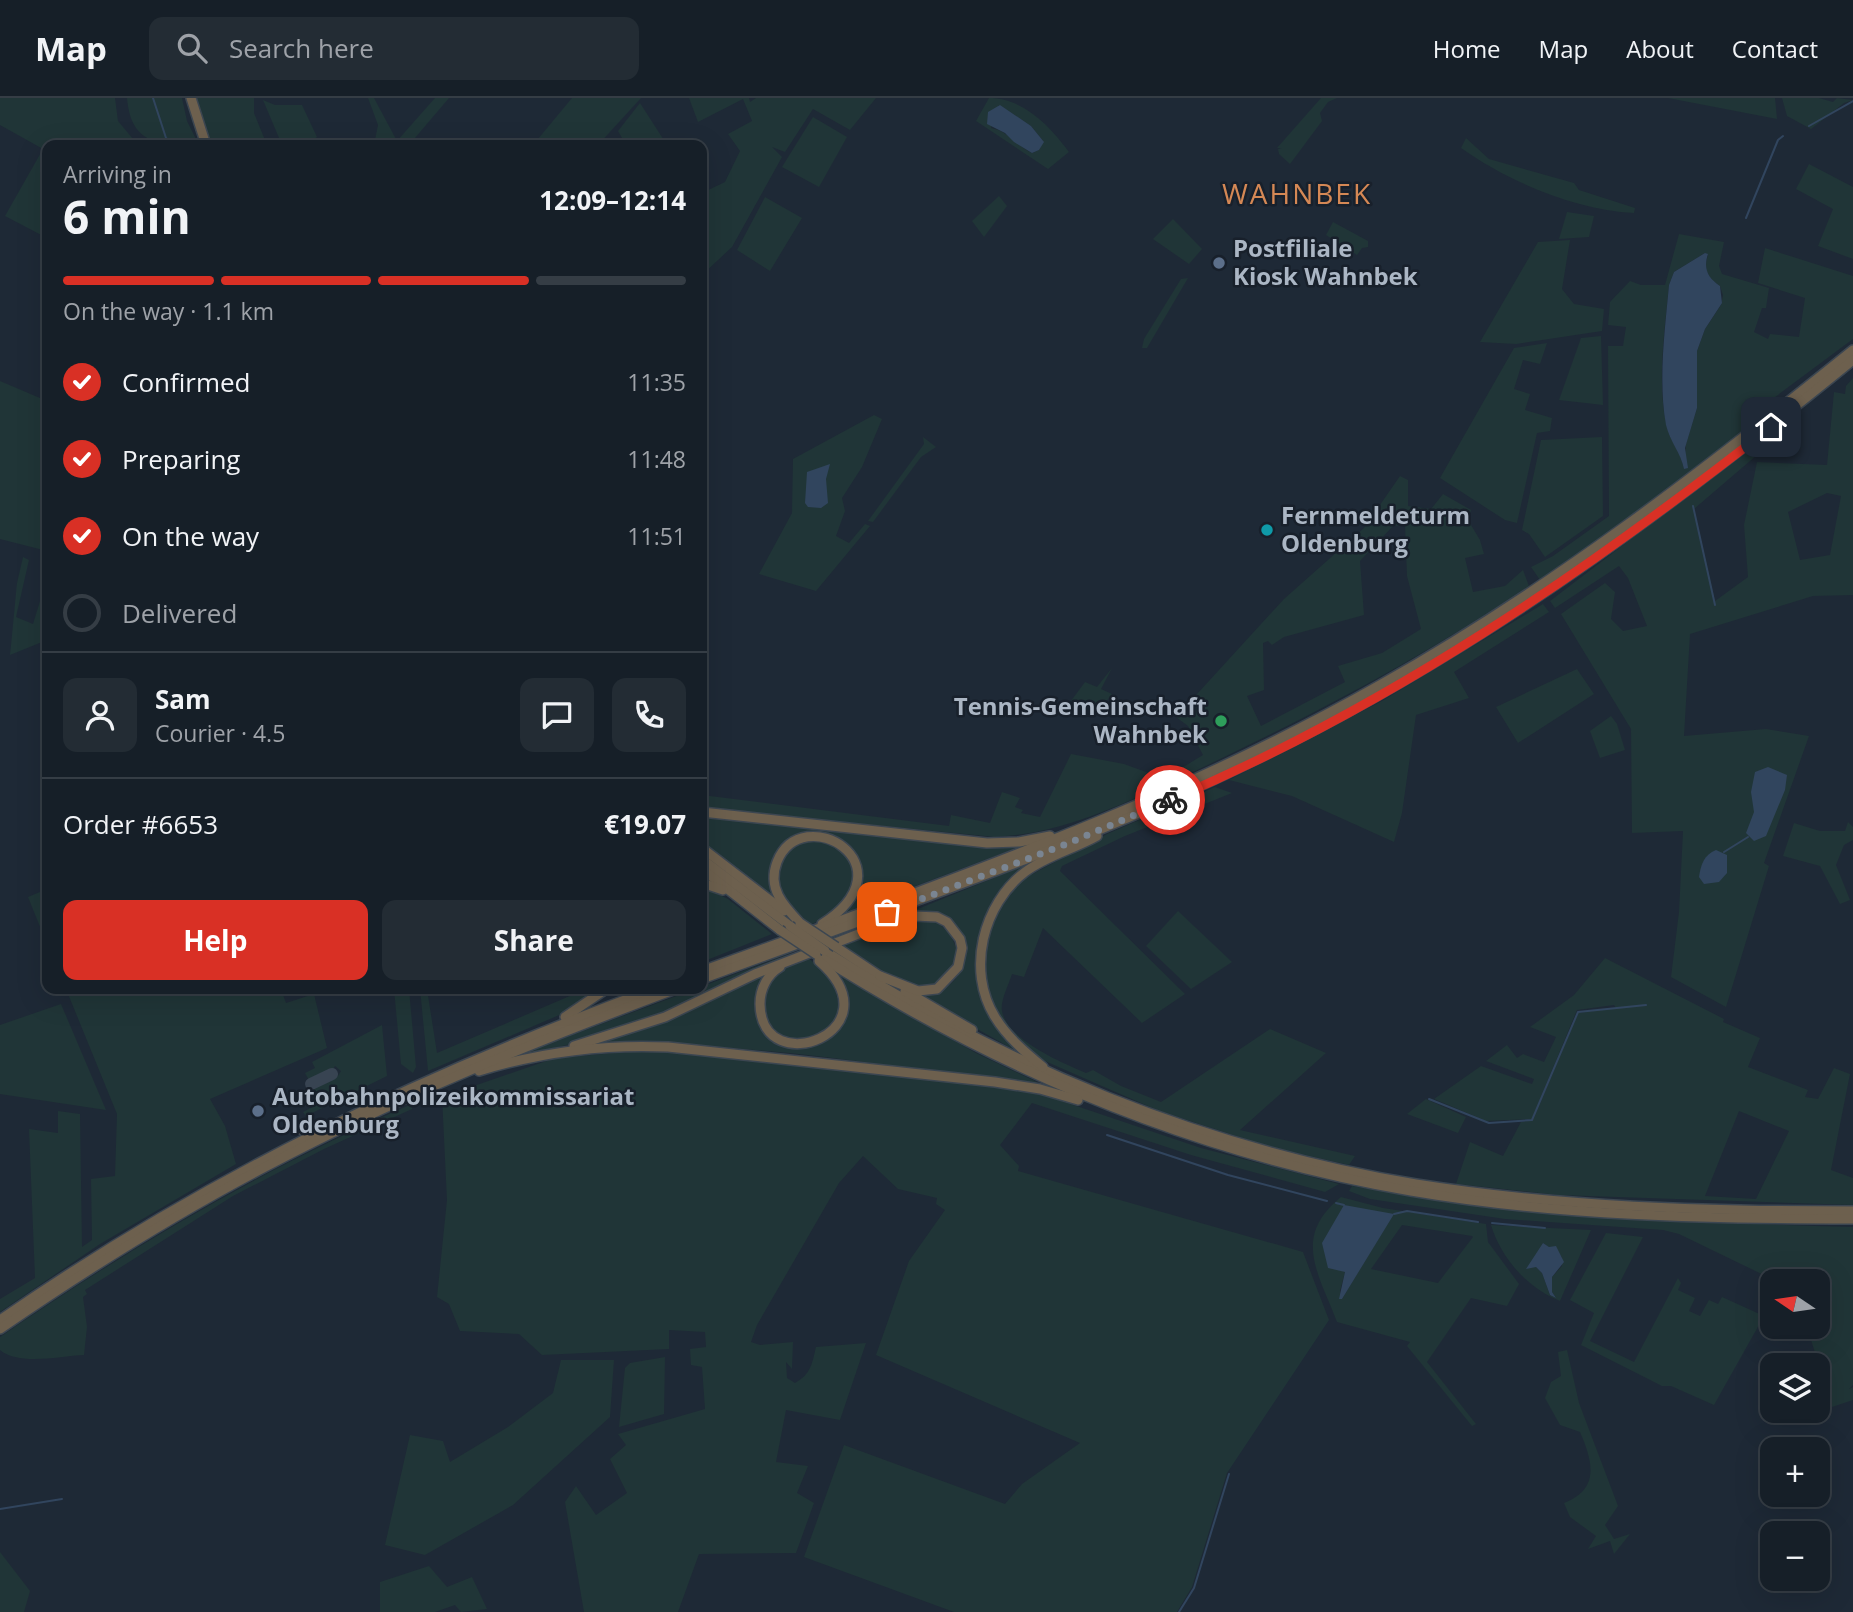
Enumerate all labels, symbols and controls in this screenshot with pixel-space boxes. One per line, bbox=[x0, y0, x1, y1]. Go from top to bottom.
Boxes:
search box bbox=[149, 17, 639, 80]
text: Map bbox=[35, 26, 107, 71]
icon: search bbox=[173, 29, 211, 67]
text: Search here bbox=[229, 30, 374, 66]
text: Home bbox=[1433, 32, 1501, 65]
text: Map bbox=[1539, 32, 1588, 65]
text: About bbox=[1626, 32, 1694, 65]
text: Contact bbox=[1732, 32, 1818, 65]
text: Arriving in bbox=[63, 158, 172, 190]
district label: WAHNBEK bbox=[1222, 174, 1372, 212]
text: 12:09–12:14 bbox=[539, 182, 686, 218]
text: 6 min bbox=[63, 185, 191, 247]
place label: Postfiliale Kiosk Wahnbek bbox=[1233, 231, 1418, 292]
marker: Postfiliale Kiosk Wahnbek bbox=[1211, 255, 1227, 271]
text: On the way · 1.1 km bbox=[63, 295, 274, 327]
icon: check bbox=[63, 363, 101, 401]
text: Confirmed bbox=[122, 364, 250, 400]
text: 11:35 bbox=[627, 366, 686, 398]
pin bbox=[1741, 397, 1801, 457]
icon: home bbox=[1752, 408, 1790, 446]
icon: check bbox=[63, 440, 101, 478]
text: Preparing bbox=[122, 441, 240, 477]
text: 11:48 bbox=[627, 443, 686, 475]
place label: Fernmeldeturm Oldenburg bbox=[1281, 498, 1470, 559]
icon: check bbox=[63, 517, 101, 555]
text: On the way bbox=[122, 518, 259, 554]
text: 11:51 bbox=[627, 520, 686, 552]
marker: Fernmeldeturm Oldenburg bbox=[1259, 522, 1275, 538]
text: Delivered bbox=[122, 595, 237, 631]
button: person bbox=[63, 678, 137, 752]
button: chat bbox=[520, 678, 594, 752]
button: phone bbox=[612, 678, 686, 752]
text: Sam bbox=[155, 681, 211, 717]
place label: Tennis-Gemeinschaft Wahnbek bbox=[954, 689, 1207, 750]
marker: Tennis-Gemeinschaft Wahnbek bbox=[1213, 713, 1229, 729]
text: Courier · 4.5 bbox=[155, 717, 285, 749]
courier bbox=[1135, 765, 1205, 835]
icon: bike bbox=[1151, 781, 1189, 819]
text: Order #6653 bbox=[63, 806, 218, 842]
text: €19.07 bbox=[604, 806, 686, 842]
pin bbox=[857, 882, 917, 942]
icon: bag bbox=[868, 893, 906, 931]
button: Help bbox=[63, 900, 368, 980]
button: Share bbox=[382, 900, 686, 980]
place label: Autobahnpolizeikommissariat Oldenburg bbox=[272, 1079, 634, 1140]
marker: Autobahnpolizeikommissariat Oldenburg bbox=[250, 1103, 266, 1119]
north arrow bbox=[1760, 1269, 1830, 1339]
map controls bbox=[1760, 1269, 1830, 1591]
button: layers bbox=[1760, 1353, 1830, 1423]
button: + bbox=[1760, 1437, 1830, 1507]
button: − bbox=[1760, 1521, 1830, 1591]

